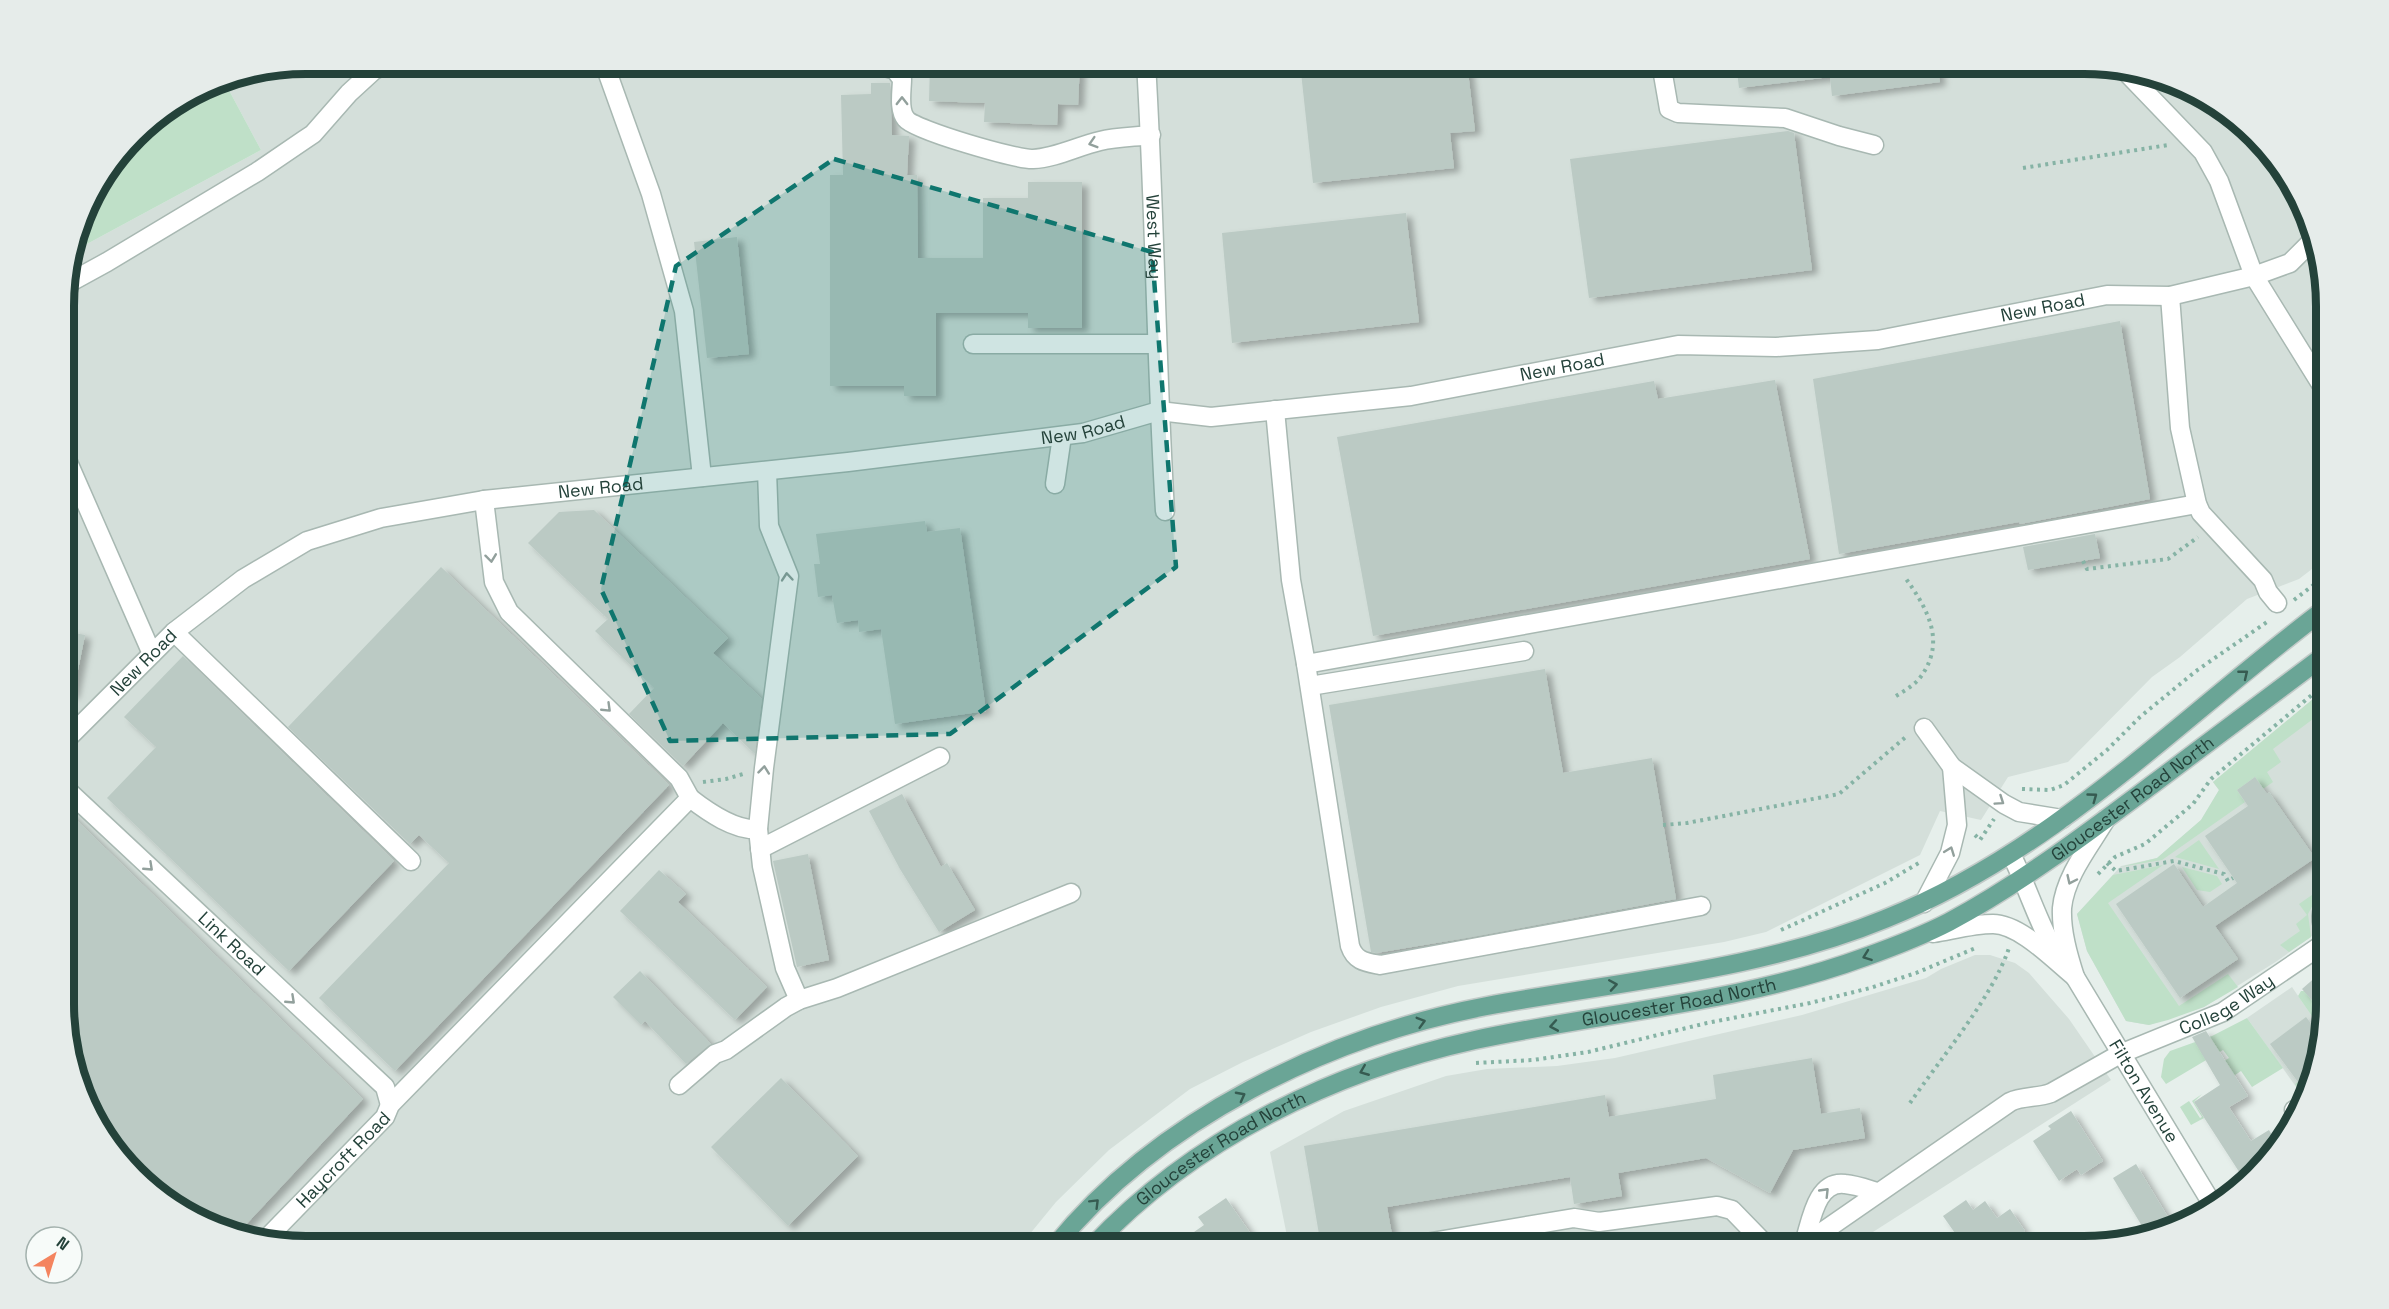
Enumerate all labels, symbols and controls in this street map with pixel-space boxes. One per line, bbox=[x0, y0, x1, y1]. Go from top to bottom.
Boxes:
one-way arrow bbox=[896, 96, 908, 105]
one-way arrow bbox=[1088, 136, 1099, 148]
street label: West Way bbox=[1141, 194, 1167, 280]
street label: New Road bbox=[1998, 288, 2087, 327]
street label: New Road bbox=[1518, 347, 1606, 386]
street label: New Road bbox=[1040, 409, 1128, 449]
street label: New Road bbox=[557, 471, 644, 503]
one-way arrow bbox=[485, 554, 497, 563]
one-way arrow bbox=[781, 572, 794, 582]
street label: New Road bbox=[105, 624, 182, 701]
one-way arrow bbox=[2238, 671, 2249, 682]
one-way arrow bbox=[601, 701, 611, 712]
street label: Gloucester Road North bbox=[2046, 730, 2218, 866]
one-way arrow bbox=[757, 766, 770, 775]
one-way arrow bbox=[1993, 793, 2004, 804]
one-way arrow bbox=[2086, 793, 2097, 804]
one-way arrow bbox=[1942, 846, 1955, 856]
one-way arrow bbox=[141, 859, 152, 870]
one-way arrow bbox=[2066, 873, 2078, 884]
street label: Link Road bbox=[193, 906, 270, 980]
one-way arrow bbox=[1862, 949, 1873, 961]
street label: College Way bbox=[2176, 969, 2278, 1040]
street label: Gloucester Road North bbox=[1580, 972, 1779, 1031]
one-way arrow bbox=[1608, 980, 1617, 992]
one-way arrow bbox=[284, 993, 295, 1004]
one-way arrow bbox=[1416, 1017, 1426, 1029]
one-way arrow bbox=[1549, 1019, 1558, 1031]
street label: Filton Avenue bbox=[2104, 1035, 2184, 1147]
one-way arrow bbox=[1360, 1064, 1371, 1076]
street label: Gloucester Road North bbox=[1131, 1086, 1309, 1211]
one-way arrow bbox=[1235, 1092, 1246, 1103]
street label: Haycroft Road bbox=[291, 1106, 395, 1212]
one-way arrow bbox=[1818, 1189, 1829, 1200]
one-way arrow bbox=[1088, 1200, 1099, 1211]
north arrow bbox=[24, 1225, 84, 1285]
text: N bbox=[52, 1232, 74, 1255]

